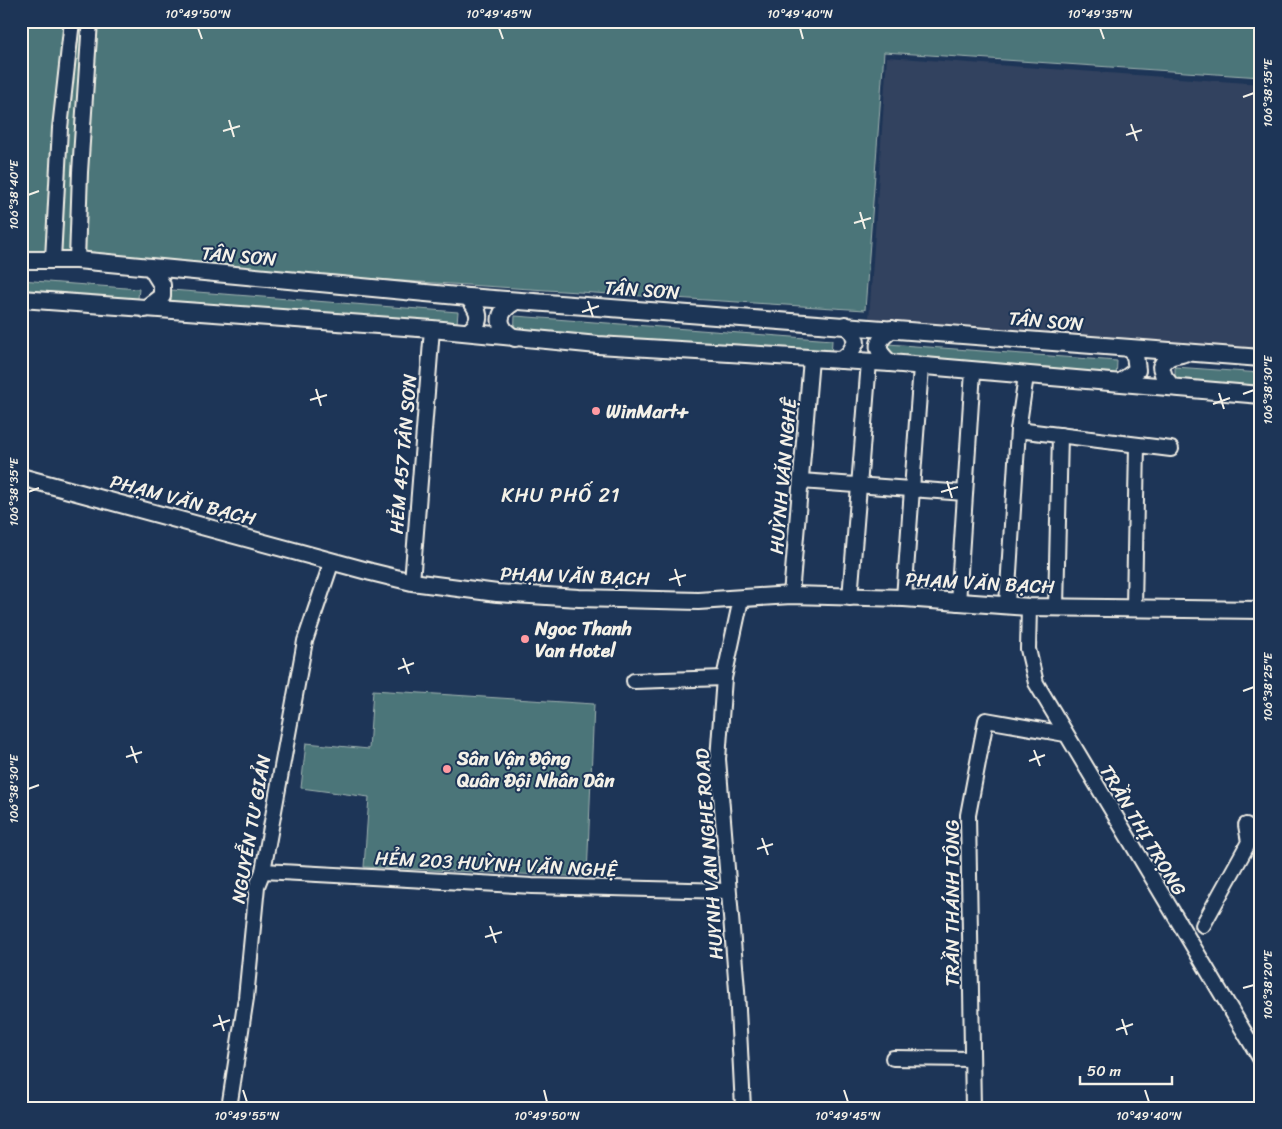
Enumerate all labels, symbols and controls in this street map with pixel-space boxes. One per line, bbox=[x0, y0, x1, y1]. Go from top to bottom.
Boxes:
text: 10°49'50"N bbox=[165, 3, 231, 25]
text: 10°49'45"N bbox=[466, 3, 532, 25]
text: 10°49'40"N bbox=[767, 3, 833, 25]
text: 10°49'35"N bbox=[1068, 3, 1133, 25]
text: 106°38'35"E bbox=[1257, 57, 1279, 127]
text: 106°38'40"E bbox=[3, 159, 25, 230]
street label: TÂN SƠN bbox=[200, 236, 278, 276]
street label: TÂN SƠN bbox=[603, 271, 681, 309]
street label: TÂN SƠN bbox=[1007, 301, 1085, 341]
text: 106°38'30"E bbox=[1257, 354, 1279, 424]
street label: HẺM 457 TÂN SƠN bbox=[380, 373, 426, 535]
place label: WinMart+ bbox=[606, 395, 689, 428]
street label: HUỲNH VĂN NGHỆ bbox=[760, 395, 806, 555]
marker: WinMart+ bbox=[590, 405, 602, 417]
text: 106°38'35"E bbox=[3, 456, 25, 526]
street label: PHẠM VĂN BẠCH bbox=[106, 465, 260, 535]
district label: KHU PHỐ 21 bbox=[501, 478, 621, 513]
street label: PHẠM VĂN BẠCH bbox=[500, 557, 651, 595]
street label: PHẠM VĂN BẠCH bbox=[904, 563, 1056, 603]
place label: Ngoc Thanh Van Hotel bbox=[534, 612, 632, 667]
marker: Ngoc Thanh Van Hotel bbox=[519, 633, 531, 645]
text: 106°38'25"E bbox=[1257, 651, 1279, 721]
place label: Sân Vận Động Quân Đội Nhân Dân bbox=[456, 742, 615, 797]
street label: HUYNH VAN NGHE ROAD bbox=[685, 747, 733, 961]
street label: NGUYỄN TƯ GIẢN bbox=[222, 752, 280, 906]
text: 106°38'30"E bbox=[3, 753, 25, 823]
street label: TRẦN THỊ TRỌNG bbox=[1091, 758, 1195, 902]
marker: Sân Vận Động Quân Đội Nhân Dân bbox=[441, 763, 453, 775]
street label: TRẦN THÁNH TÔNG bbox=[936, 820, 969, 986]
street label: HẺM 203 HUỲNH VĂN NGHỆ bbox=[374, 841, 619, 887]
text: 106°38'20"E bbox=[1257, 949, 1279, 1020]
scale bar bbox=[1080, 1054, 1172, 1086]
text: 50 m bbox=[1087, 1058, 1122, 1084]
text: 10°49'55"N bbox=[214, 1105, 280, 1127]
text: 10°49'50"N bbox=[514, 1105, 580, 1127]
text: 10°49'45"N bbox=[815, 1105, 881, 1127]
text: 10°49'40"N bbox=[1116, 1105, 1182, 1127]

